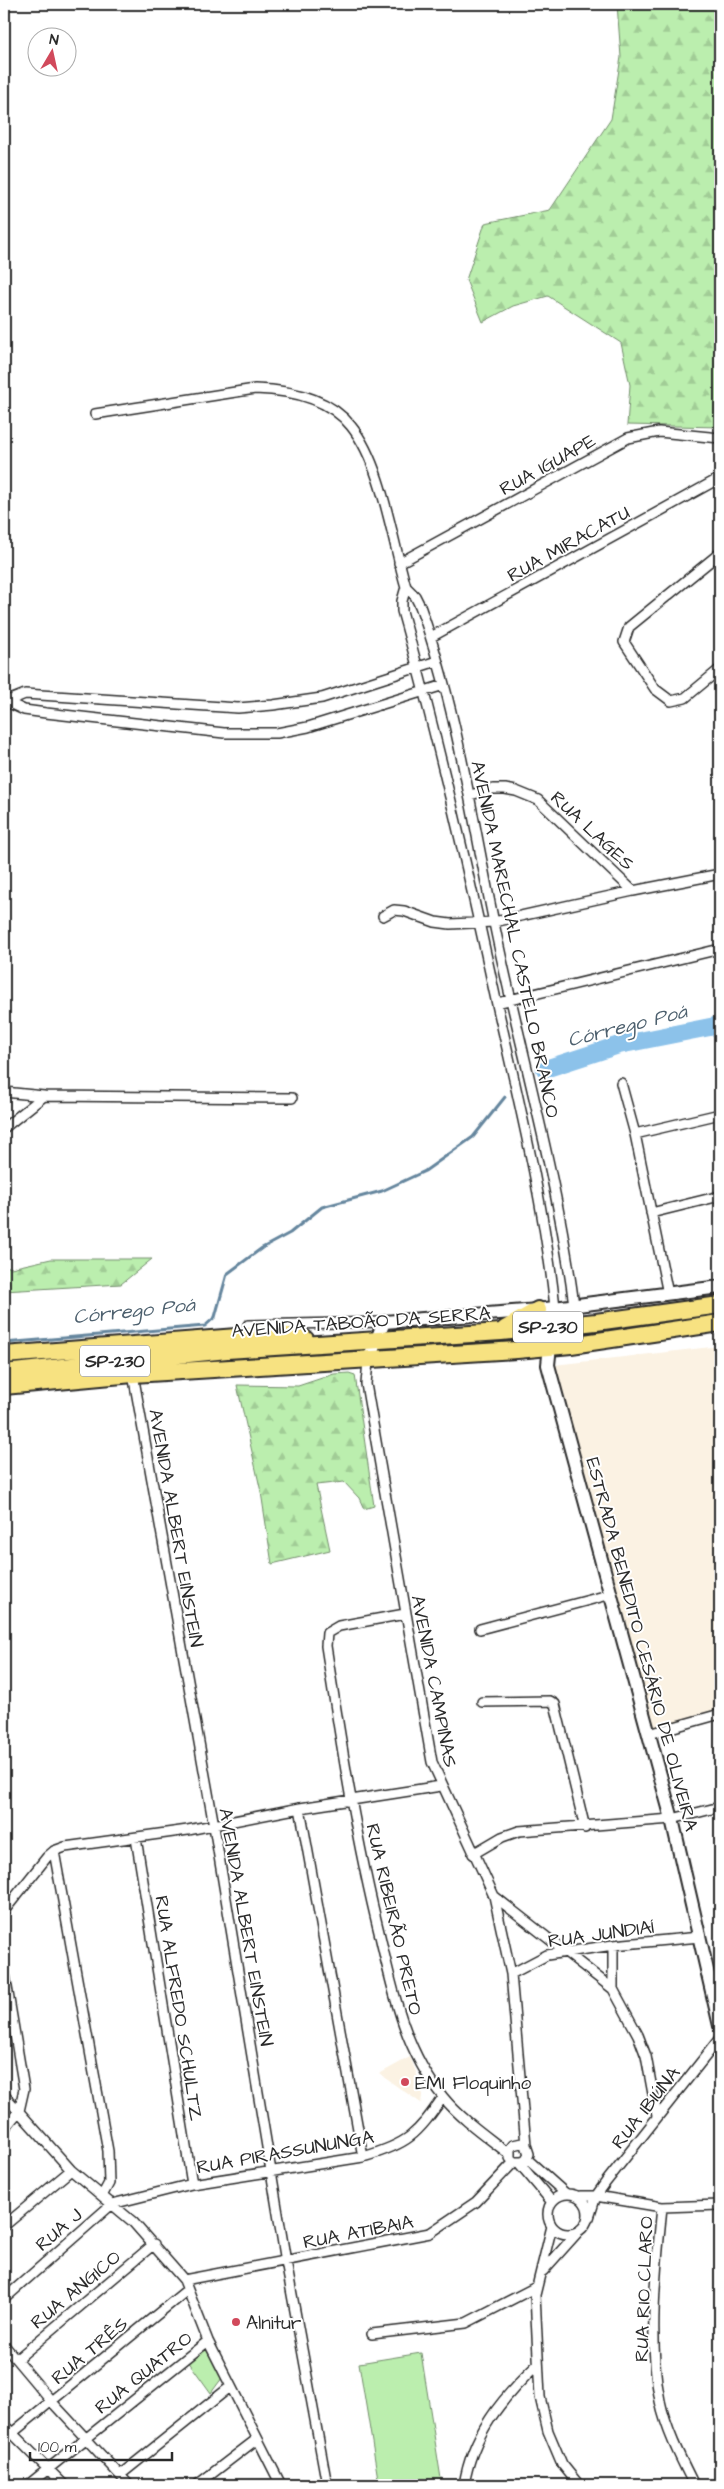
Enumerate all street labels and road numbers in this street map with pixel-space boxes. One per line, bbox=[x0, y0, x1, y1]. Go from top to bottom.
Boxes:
street label: RUA IGUAPE bbox=[495, 428, 601, 503]
street label: RUA MIRACATU bbox=[503, 499, 635, 589]
street label: AVENIDA MARECHAL CASTELO BRANCO bbox=[463, 758, 566, 1121]
street label: RUA LAGES bbox=[544, 785, 640, 877]
street label: AVENIDA TABOÃO DA SERRA bbox=[231, 1300, 492, 1345]
road number: SP-230 bbox=[513, 1311, 583, 1342]
road number: SP-230 bbox=[80, 1345, 150, 1376]
street label: AVENIDA ALBERT EINSTEIN bbox=[141, 1407, 210, 1650]
street label: ESTRADA BENEDITO CESÁRIO DE OLIVEIRA bbox=[579, 1455, 705, 1834]
street label: AVENIDA CAMPINAS bbox=[404, 1593, 463, 1770]
street label: AVENIDA ALBERT EINSTEIN bbox=[211, 1806, 280, 2049]
street label: RUA RIBEIRÃO PRETO bbox=[358, 1821, 429, 2018]
street label: RUA ALFREDO SCHULTZ bbox=[147, 1894, 210, 2123]
street label: RUA JUNDIAÍ bbox=[546, 1914, 656, 1955]
street label: RUA IBIÚNA bbox=[605, 2061, 687, 2155]
street label: RUA PIRASSUNUNGA bbox=[194, 2124, 376, 2181]
street label: RUA J bbox=[30, 2202, 88, 2258]
street label: RUA ATIBAIA bbox=[301, 2209, 416, 2256]
street label: RUA RIO CLARO bbox=[628, 2215, 661, 2362]
street label: RUA ANGICO bbox=[25, 2244, 127, 2336]
street label: RUA TRÊS bbox=[46, 2311, 134, 2391]
street label: RUA QUATRO bbox=[89, 2325, 199, 2421]

